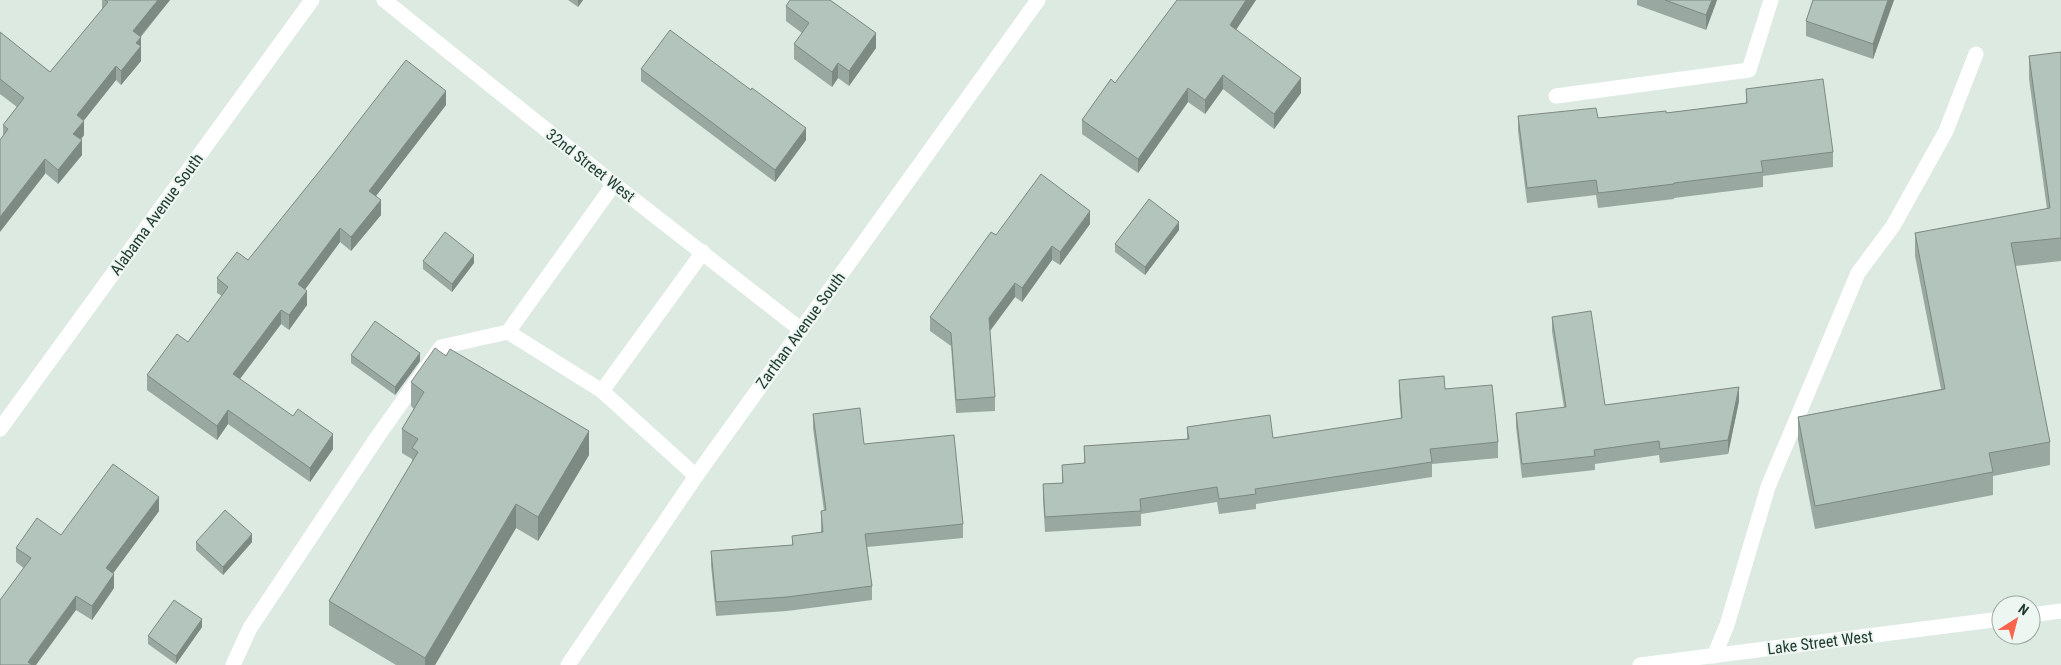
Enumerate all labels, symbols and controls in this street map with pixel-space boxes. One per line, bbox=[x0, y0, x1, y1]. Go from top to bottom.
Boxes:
street label: 32nd Street West bbox=[542, 125, 639, 206]
street label: Alabama Avenue South bbox=[106, 150, 207, 279]
street label: Zarthan Avenue South bbox=[752, 268, 849, 392]
north arrow bbox=[1991, 595, 2041, 645]
text: N bbox=[2015, 600, 2032, 618]
street label: Lake Street West bbox=[1766, 627, 1874, 658]

